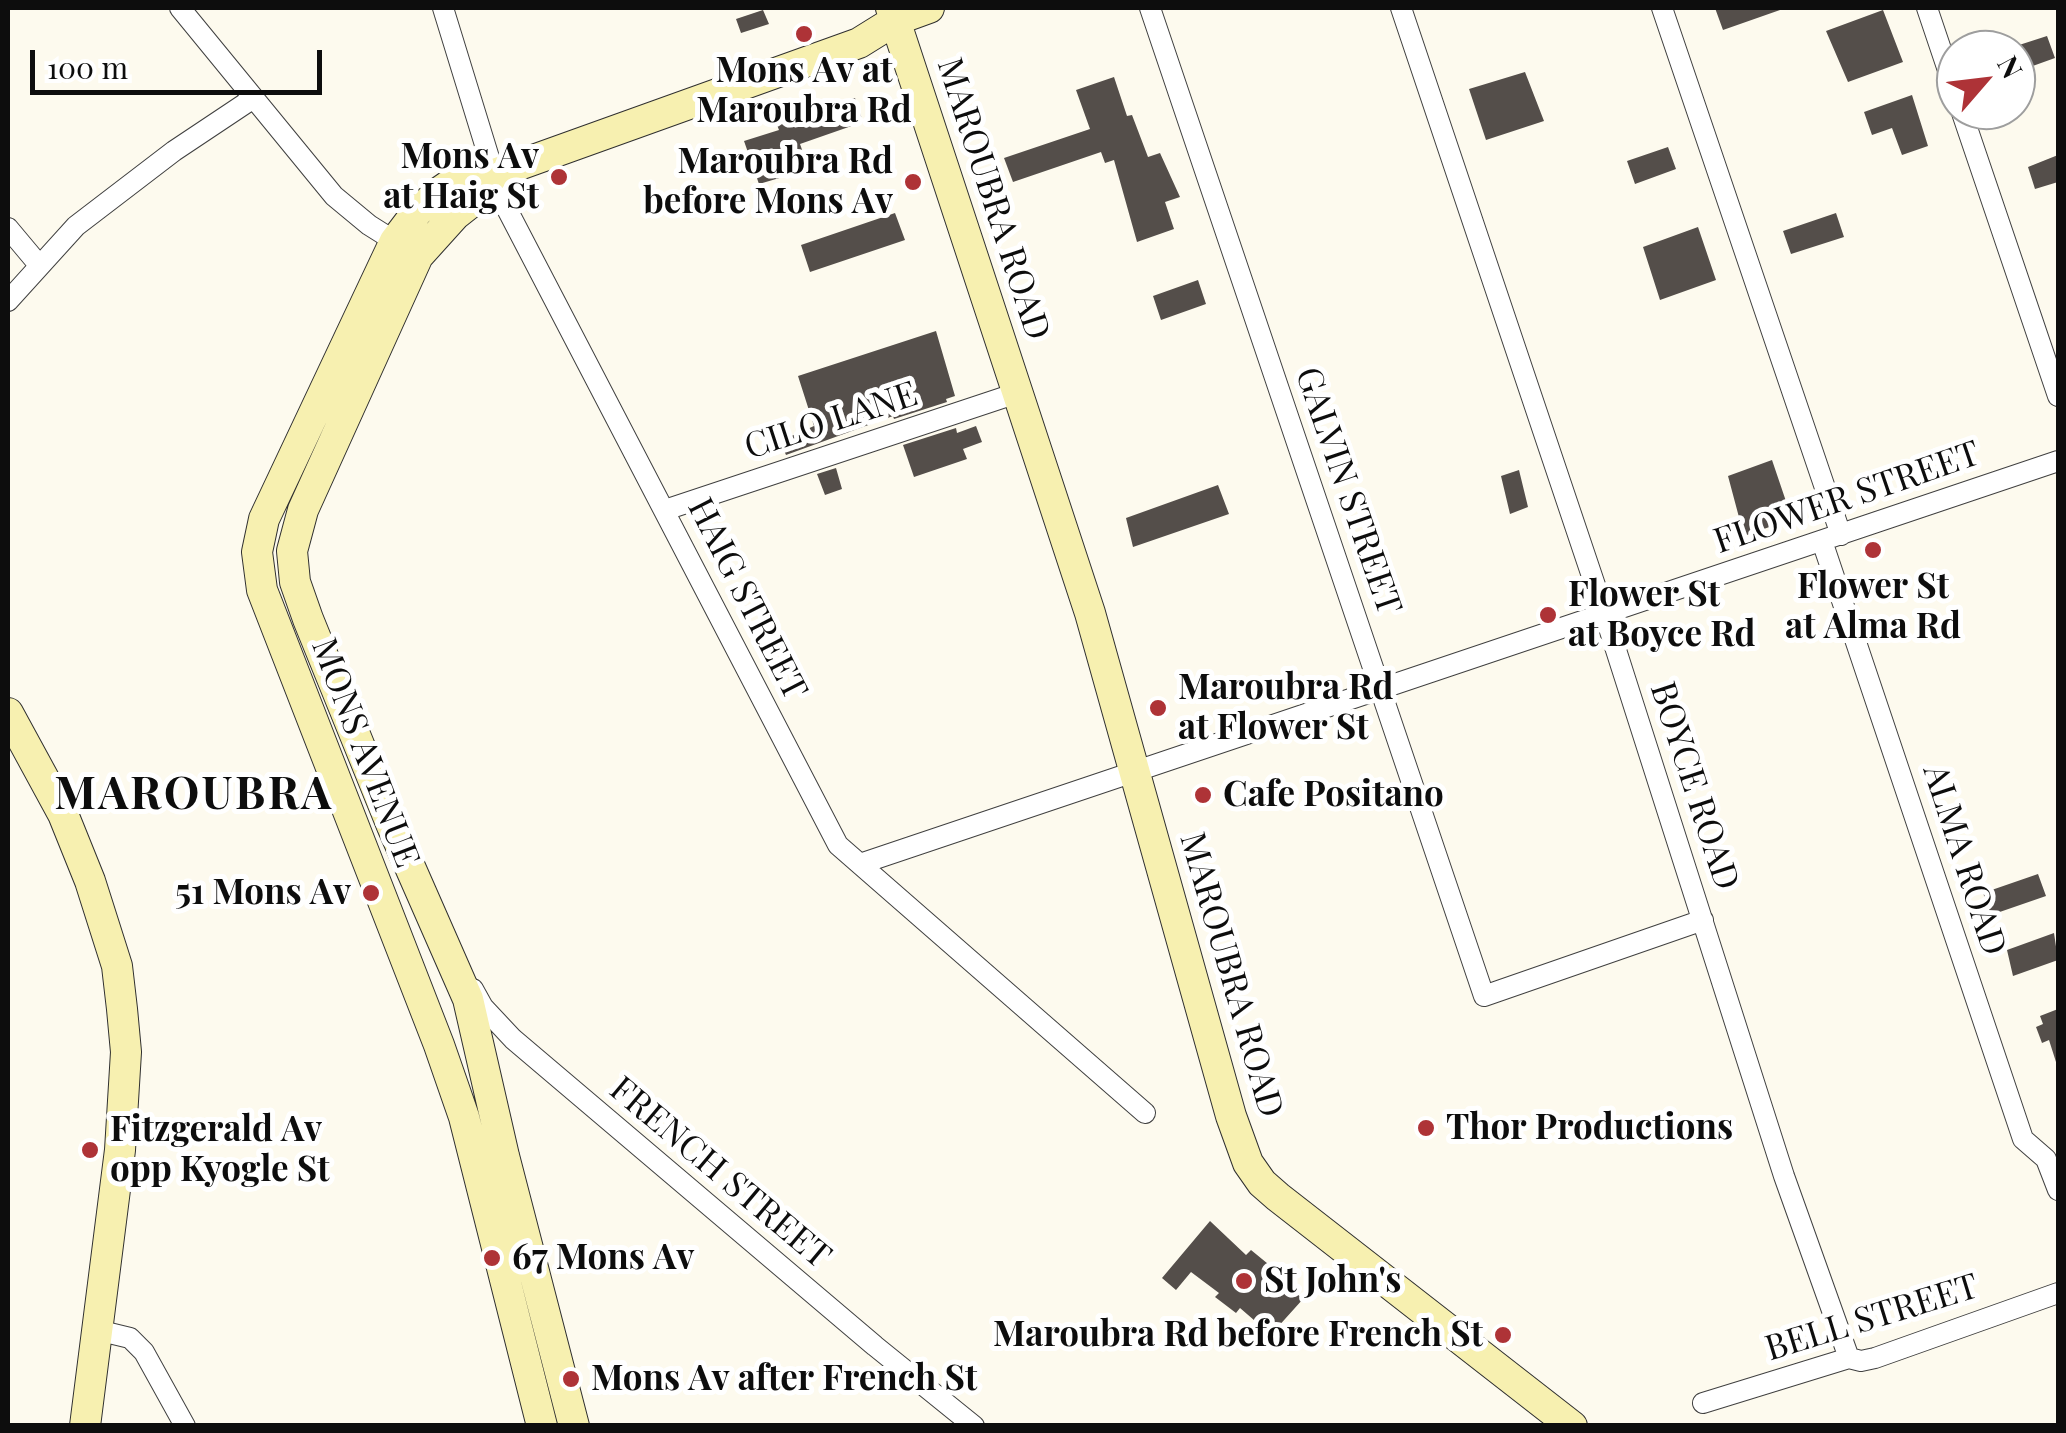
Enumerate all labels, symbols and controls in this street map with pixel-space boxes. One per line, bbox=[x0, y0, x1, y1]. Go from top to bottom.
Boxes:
marker: Mons Av at Maroubra Rd bbox=[793, 23, 815, 45]
scale bar bbox=[35, 30, 328, 92]
north arrow bbox=[1936, 30, 2036, 130]
text: 100 m bbox=[47, 47, 128, 87]
text: N bbox=[1990, 49, 2032, 84]
place label: Mons Av at Maroubra Rd bbox=[696, 50, 912, 132]
street label: MAROUBRA ROAD bbox=[928, 53, 1058, 345]
place label: Mons Av at Haig St bbox=[383, 136, 539, 218]
place label: Maroubra Rd before Mons Av bbox=[643, 141, 893, 223]
marker: Mons Av at Haig St bbox=[548, 166, 570, 188]
marker: Maroubra Rd before Mons Av bbox=[902, 171, 924, 193]
street label: GALVIN STREET bbox=[1286, 362, 1410, 620]
street label: CILO LANE bbox=[739, 373, 923, 469]
street label: FLOWER STREET bbox=[1709, 433, 1985, 563]
street label: HAIG STREET bbox=[678, 491, 816, 707]
marker: Flower St at Alma Rd bbox=[1862, 539, 1884, 561]
place label: Flower St at Alma Rd bbox=[1785, 566, 1961, 648]
place label: Flower St at Boyce Rd bbox=[1568, 574, 1755, 656]
marker: Flower St at Boyce Rd bbox=[1537, 604, 1559, 626]
street label: MONS AVENUE bbox=[302, 633, 428, 873]
place label: Maroubra Rd at Flower St bbox=[1178, 667, 1393, 749]
street label: BOYCE ROAD bbox=[1641, 677, 1747, 895]
marker: Maroubra Rd at Flower St bbox=[1147, 697, 1169, 719]
street label: ALMA ROAD bbox=[1913, 759, 2015, 961]
district label: MAROUBRA bbox=[54, 768, 334, 822]
place label: Cafe Positano bbox=[1223, 774, 1444, 816]
marker: Cafe Positano bbox=[1192, 784, 1214, 806]
street label: MAROUBRA ROAD bbox=[1170, 828, 1292, 1122]
place label: 51 Mons Av bbox=[175, 872, 351, 914]
marker: 51 Mons Av bbox=[360, 882, 382, 904]
street label: FRENCH STREET bbox=[601, 1068, 839, 1278]
place label: Thor Productions bbox=[1446, 1107, 1733, 1149]
place label: Fitzgerald Av opp Kyogle St bbox=[110, 1109, 329, 1191]
marker: Thor Productions bbox=[1415, 1117, 1437, 1139]
marker: Fitzgerald Av opp Kyogle St bbox=[79, 1139, 101, 1161]
place label: 67 Mons Av bbox=[512, 1237, 694, 1279]
marker: 67 Mons Av bbox=[481, 1247, 503, 1269]
place label: St John's bbox=[1264, 1260, 1401, 1302]
street label: BELL STREET bbox=[1760, 1266, 1984, 1370]
marker: St John's bbox=[1233, 1270, 1255, 1292]
place label: Maroubra Rd before French St bbox=[993, 1314, 1483, 1356]
marker: Maroubra Rd before French St bbox=[1492, 1324, 1514, 1346]
place label: Mons Av after French St bbox=[591, 1358, 977, 1400]
marker: Mons Av after French St bbox=[560, 1368, 582, 1390]

